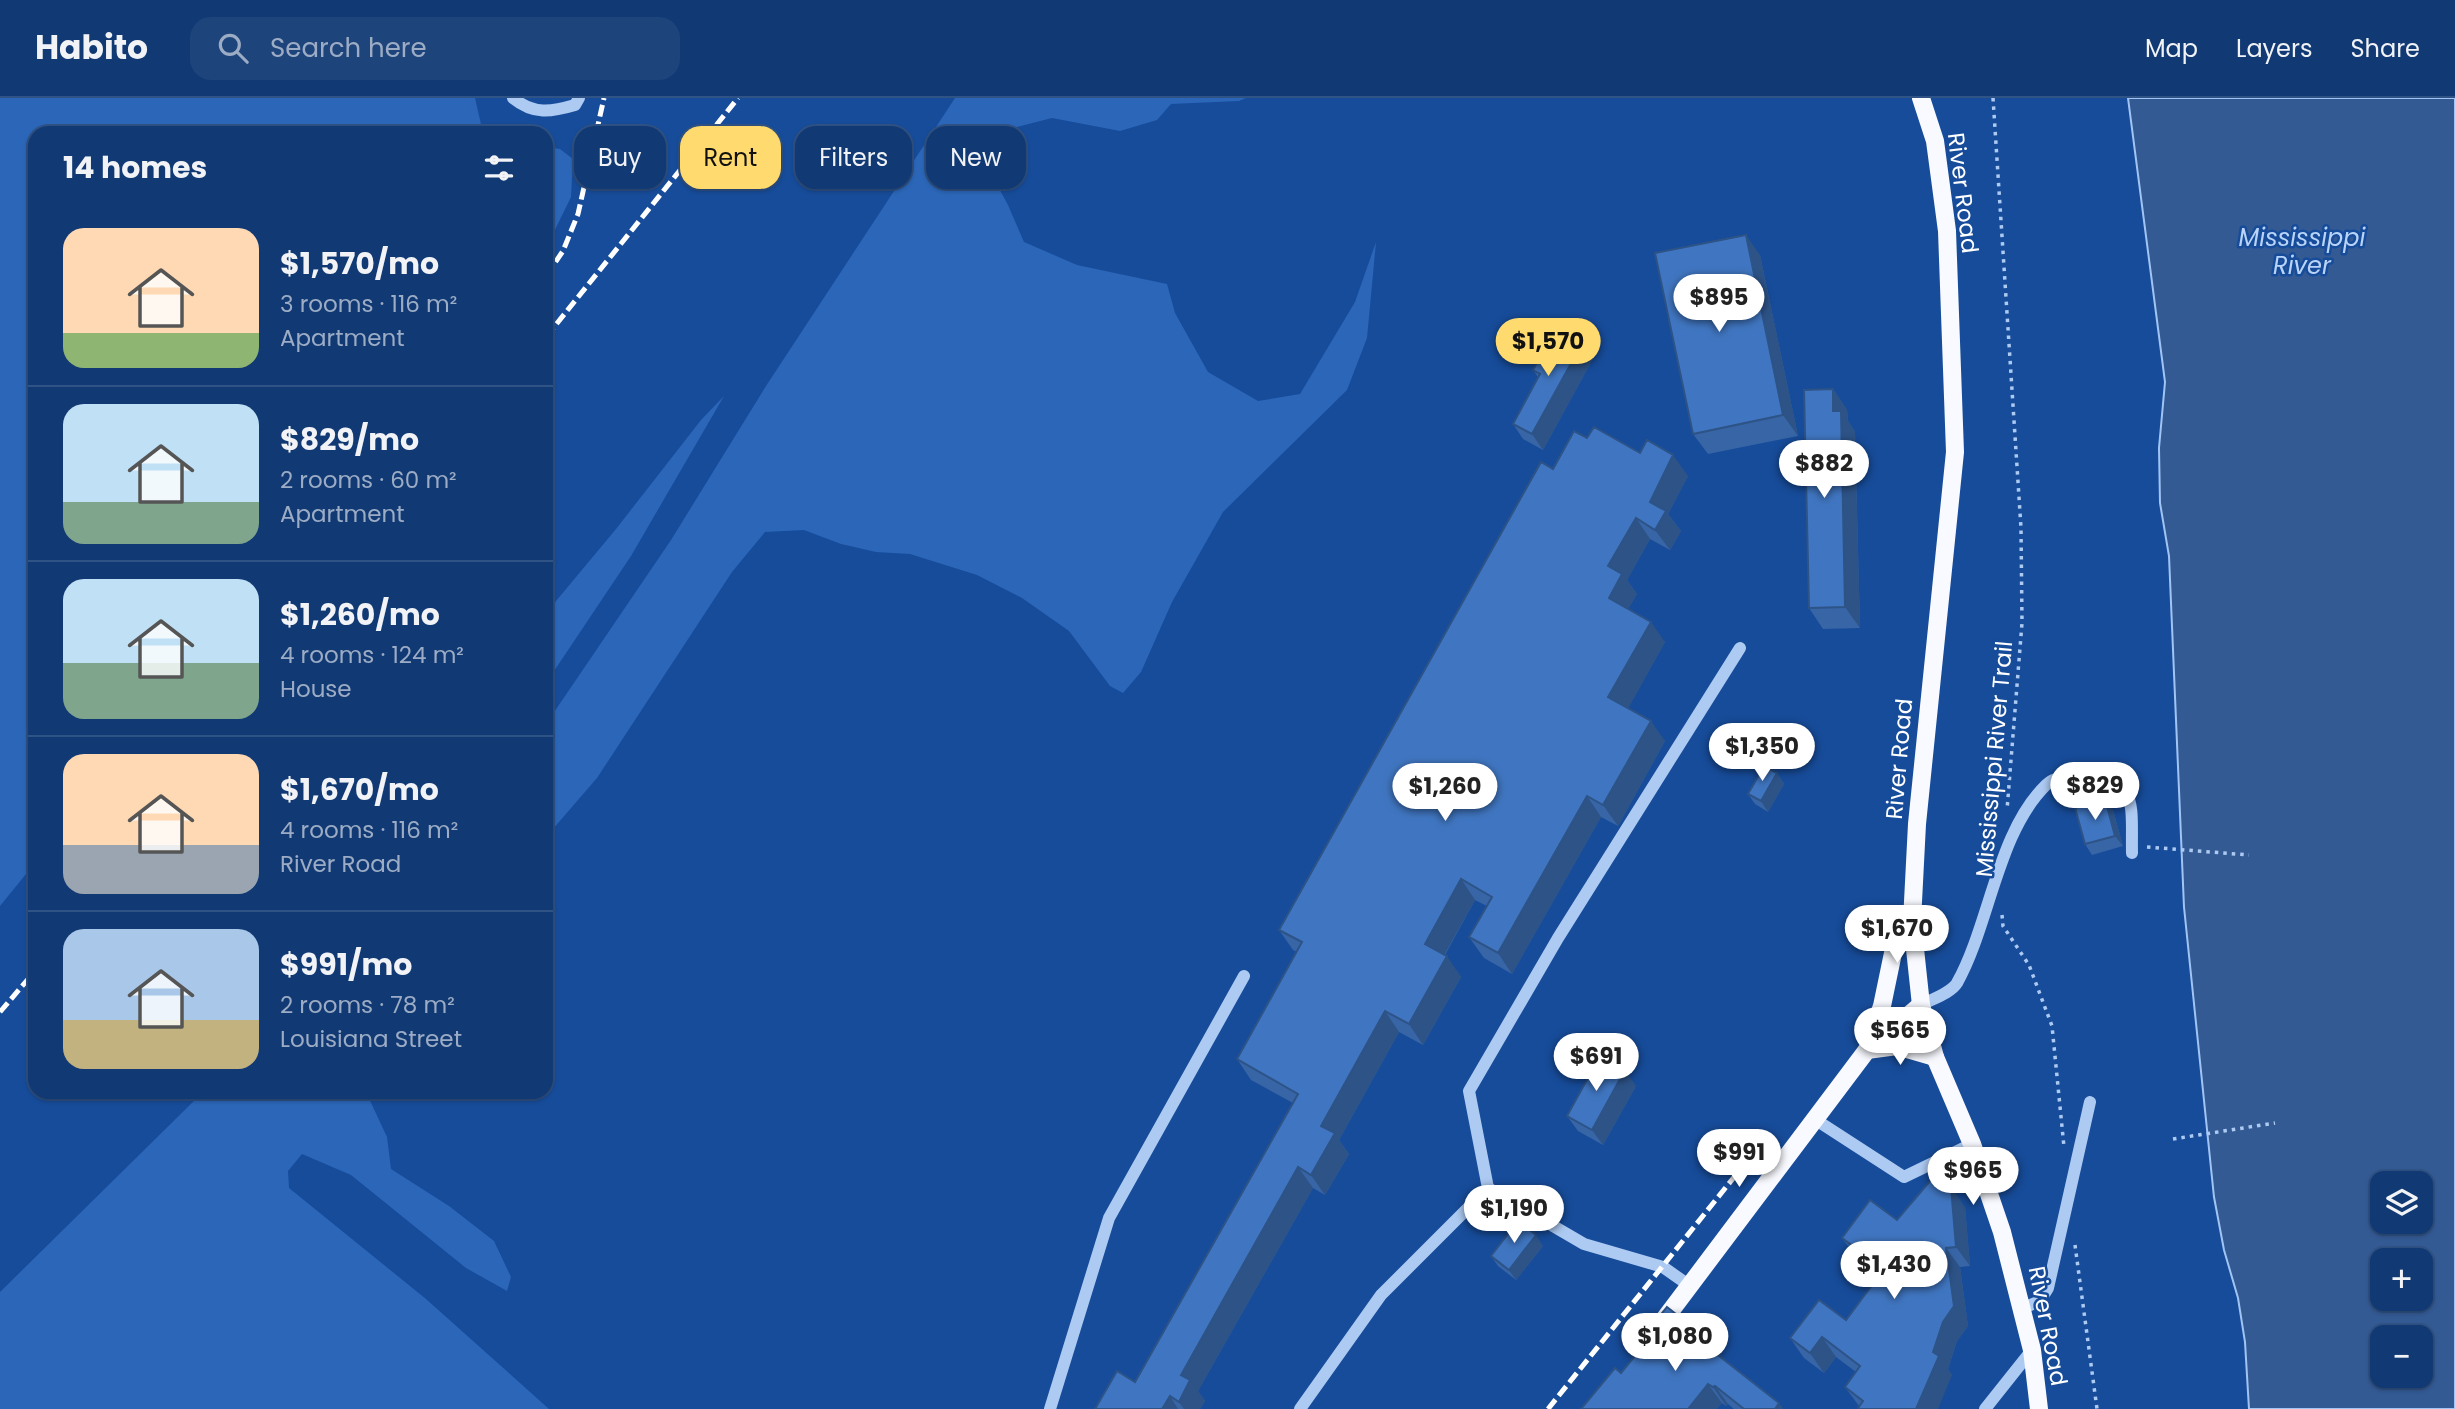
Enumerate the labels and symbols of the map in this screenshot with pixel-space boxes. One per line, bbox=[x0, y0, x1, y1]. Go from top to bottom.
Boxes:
street label: River Road bbox=[1940, 131, 1986, 255]
water label: Mississippi River bbox=[2239, 221, 2367, 282]
pin: $895 bbox=[1678, 274, 1760, 334]
pin: $1,570 bbox=[1491, 318, 1605, 378]
pin: $882 bbox=[1783, 440, 1865, 500]
street label: Mississippi River Trail bbox=[1968, 640, 2020, 878]
street label: River Road bbox=[1878, 697, 1920, 821]
pin: $1,350 bbox=[1705, 724, 1819, 783]
pin: $829 bbox=[2054, 762, 2136, 822]
pin: $1,260 bbox=[1388, 764, 1502, 823]
pin: $1,670 bbox=[1840, 906, 1954, 965]
pin: $565 bbox=[1859, 1007, 1941, 1067]
pin: $691 bbox=[1555, 1034, 1637, 1093]
pin: $991 bbox=[1698, 1130, 1780, 1189]
pin: $965 bbox=[1932, 1148, 2014, 1207]
pin: $1,190 bbox=[1457, 1186, 1571, 1245]
pin: $1,430 bbox=[1837, 1242, 1951, 1301]
street label: River Road bbox=[2021, 1263, 2075, 1389]
pin: $1,080 bbox=[1618, 1314, 1732, 1373]

